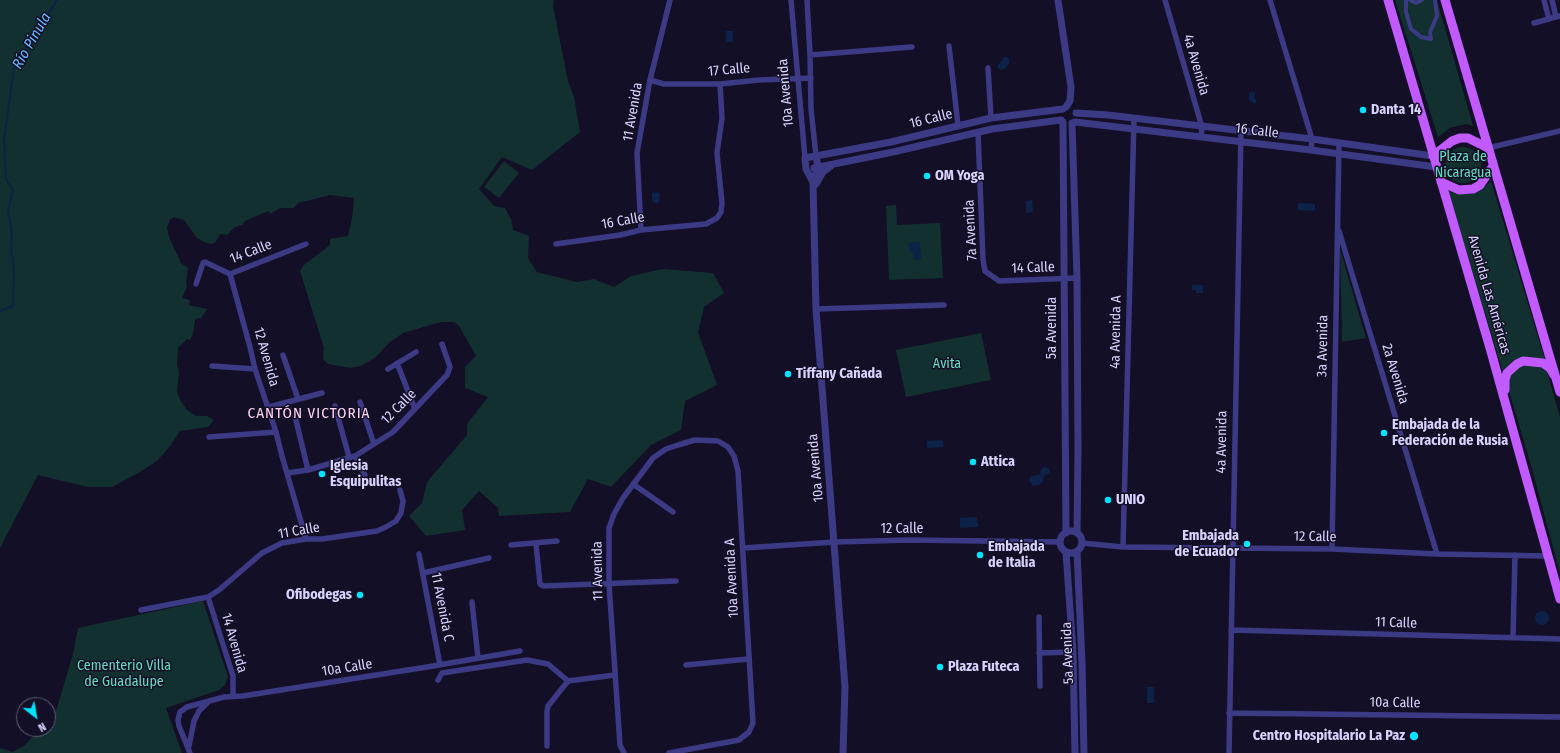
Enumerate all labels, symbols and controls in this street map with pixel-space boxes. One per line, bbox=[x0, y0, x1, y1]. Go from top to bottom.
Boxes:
water label: Río Pinula bbox=[9, 10, 55, 72]
street label: 4a Avenida bbox=[1179, 33, 1213, 97]
street label: 10a Avenida bbox=[775, 58, 797, 128]
street label: 17 Calle bbox=[707, 60, 751, 80]
street label: 11 Avenida bbox=[620, 81, 646, 143]
place label: Danta 14 bbox=[1371, 102, 1421, 118]
marker: Danta 14 bbox=[1358, 105, 1368, 115]
street label: 16 Calle bbox=[908, 106, 954, 132]
street label: 16 Calle bbox=[1234, 120, 1280, 142]
park label: Plaza de Nicaragua bbox=[1435, 149, 1491, 182]
place label: OM Yoga bbox=[935, 168, 984, 184]
marker: OM Yoga bbox=[922, 171, 932, 181]
street label: 7a Avenida bbox=[961, 199, 981, 261]
street label: 16 Calle bbox=[600, 209, 646, 233]
street label: Avenida Las Américas bbox=[1464, 233, 1514, 357]
street label: 14 Calle bbox=[228, 236, 274, 268]
street label: 14 Calle bbox=[1011, 259, 1055, 277]
street label: 4a Avenida A bbox=[1107, 295, 1125, 369]
street label: 5a Avenida bbox=[1044, 297, 1060, 359]
street label: 3a Avenida bbox=[1314, 315, 1332, 377]
street label: 12 Avenida bbox=[250, 326, 282, 388]
street label: 2a Avenida bbox=[1378, 342, 1412, 406]
park label: Avita bbox=[933, 356, 961, 372]
place label: Tiffany Cañada bbox=[796, 366, 882, 382]
marker: Tiffany Cañada bbox=[783, 369, 793, 379]
street label: 12 Calle bbox=[378, 386, 420, 428]
district label: CANTÓN VICTORIA bbox=[248, 405, 370, 423]
street label: 4a Avenida bbox=[1213, 411, 1231, 473]
place label: Embajada de la Federación de Rusia bbox=[1392, 417, 1508, 450]
marker: Embajada de la Federación de Rusia bbox=[1379, 428, 1389, 438]
street label: 10a Avenida bbox=[805, 433, 827, 503]
place label: Attica bbox=[981, 454, 1015, 470]
marker: Attica bbox=[968, 457, 978, 467]
place label: Iglesia Esquipulitas bbox=[330, 458, 401, 490]
marker: Iglesia Esquipulitas bbox=[317, 469, 327, 479]
place label: UNIO bbox=[1116, 492, 1145, 508]
marker: UNIO bbox=[1103, 495, 1113, 505]
street label: 11 Calle bbox=[277, 519, 321, 543]
street label: 12 Calle bbox=[881, 521, 923, 537]
place label: Embajada de Ecuador bbox=[1175, 528, 1239, 560]
street label: 12 Calle bbox=[1293, 528, 1337, 546]
street label: 10a Avenida A bbox=[722, 538, 742, 618]
place label: Embajada de Italia bbox=[988, 539, 1045, 572]
marker: Embajada de Ecuador bbox=[1242, 539, 1252, 549]
street label: 11 Avenida bbox=[589, 541, 607, 601]
marker: Embajada de Italia bbox=[975, 550, 985, 560]
street label: 11 Avenida C bbox=[427, 571, 457, 643]
place label: Ofibodegas bbox=[286, 587, 352, 603]
marker: Ofibodegas bbox=[355, 590, 365, 600]
street label: 14 Avenida bbox=[217, 611, 251, 675]
street label: 11 Calle bbox=[1375, 614, 1417, 632]
street label: 5a Avenida bbox=[1059, 622, 1077, 684]
street label: 10a Calle bbox=[321, 656, 373, 680]
park label: Cementerio Villa de Guadalupe bbox=[77, 658, 171, 690]
place label: Plaza Futeca bbox=[948, 659, 1019, 675]
marker: Plaza Futeca bbox=[935, 662, 945, 672]
street label: 10a Calle bbox=[1369, 694, 1421, 712]
north arrow bbox=[16, 697, 56, 737]
text: N bbox=[36, 720, 48, 734]
place label: Centro Hospitalario La Paz bbox=[1253, 728, 1405, 744]
marker: Centro Hospitalario La Paz bbox=[1408, 730, 1420, 742]

